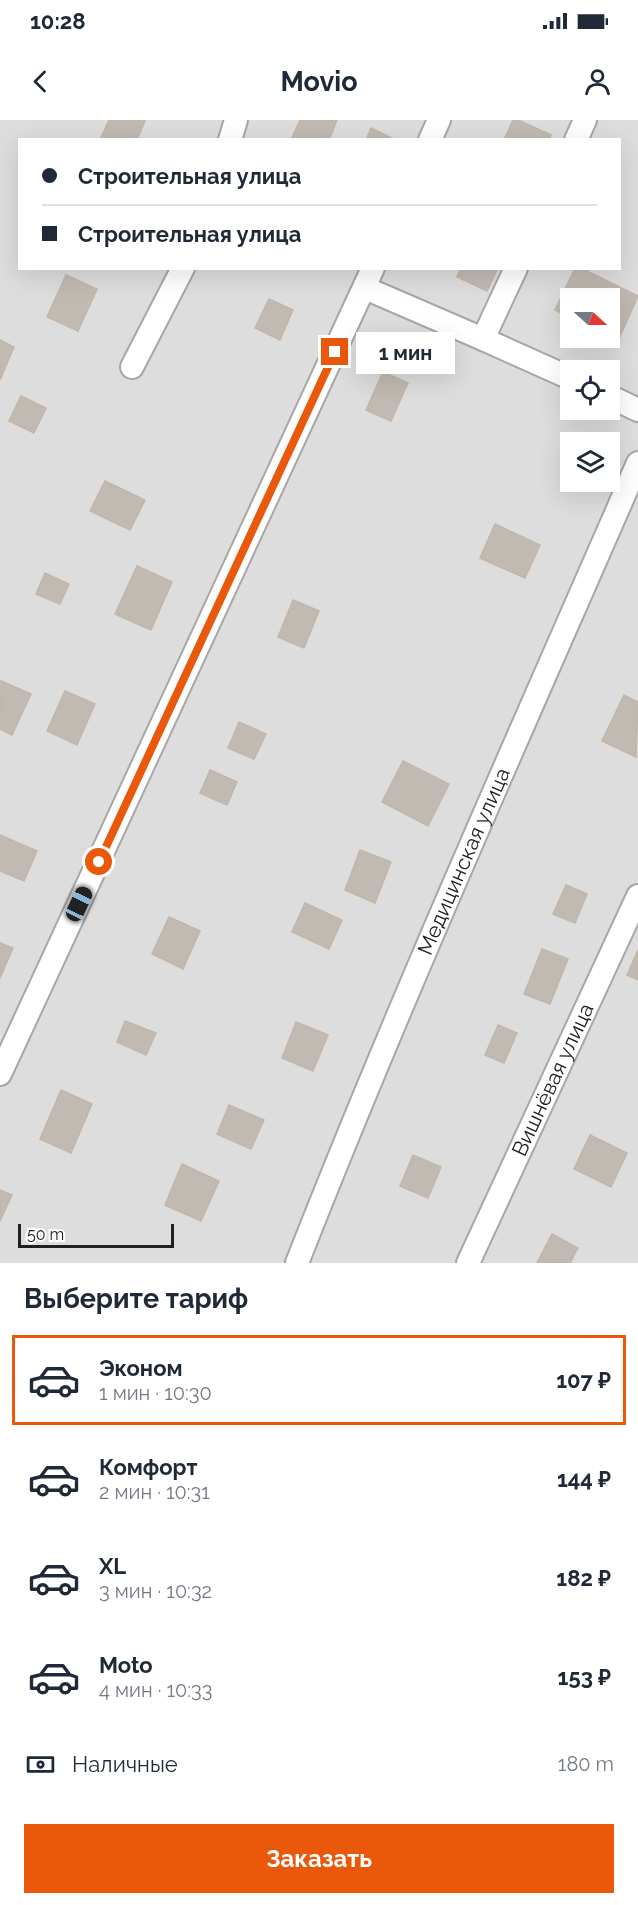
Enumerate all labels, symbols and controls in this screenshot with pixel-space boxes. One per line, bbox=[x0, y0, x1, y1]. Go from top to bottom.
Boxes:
text: 10:28 bbox=[30, 8, 86, 34]
icon: back bbox=[24, 65, 57, 98]
icon: person bbox=[581, 65, 614, 98]
text: Movio bbox=[280, 66, 358, 97]
text: Строительная улица bbox=[78, 163, 301, 189]
text: Строительная улица bbox=[78, 221, 301, 247]
north arrow bbox=[560, 288, 620, 348]
map controls bbox=[560, 288, 620, 492]
callout: 1 мин bbox=[356, 331, 455, 373]
route end bbox=[321, 338, 348, 365]
text: 1 мин bbox=[379, 341, 432, 365]
button: locate bbox=[560, 360, 620, 420]
button: layers bbox=[560, 432, 620, 492]
street label: Медицинская улица bbox=[412, 764, 515, 958]
route start bbox=[85, 848, 112, 875]
car bbox=[63, 884, 95, 924]
street label: Вишнёвая улица bbox=[506, 999, 599, 1160]
scale bar bbox=[18, 1221, 174, 1248]
text: 50 m bbox=[27, 1225, 64, 1244]
text: Выберите тариф bbox=[24, 1283, 248, 1314]
icon: car bbox=[27, 1353, 81, 1407]
text: Эконом bbox=[99, 1355, 183, 1381]
text: 107 ₽ bbox=[556, 1367, 611, 1393]
text: 1 мин · 10:30 bbox=[99, 1381, 212, 1405]
icon: car bbox=[27, 1452, 81, 1506]
text: Комфорт bbox=[99, 1454, 197, 1480]
text: 144 ₽ bbox=[557, 1466, 611, 1492]
text: 2 мин · 10:31 bbox=[99, 1480, 210, 1504]
icon: car bbox=[27, 1551, 81, 1605]
text: XL bbox=[99, 1553, 126, 1579]
text: 182 ₽ bbox=[556, 1565, 611, 1591]
text: 3 мин · 10:32 bbox=[99, 1579, 212, 1603]
icon: car bbox=[27, 1650, 81, 1704]
text: Moto bbox=[99, 1652, 153, 1678]
text: 153 ₽ bbox=[558, 1664, 611, 1690]
text: 4 мин · 10:33 bbox=[99, 1678, 212, 1702]
icon: cash bbox=[24, 1748, 57, 1781]
text: Наличные bbox=[72, 1751, 178, 1777]
text: 180 m bbox=[558, 1752, 614, 1776]
button: Заказать bbox=[24, 1824, 614, 1893]

